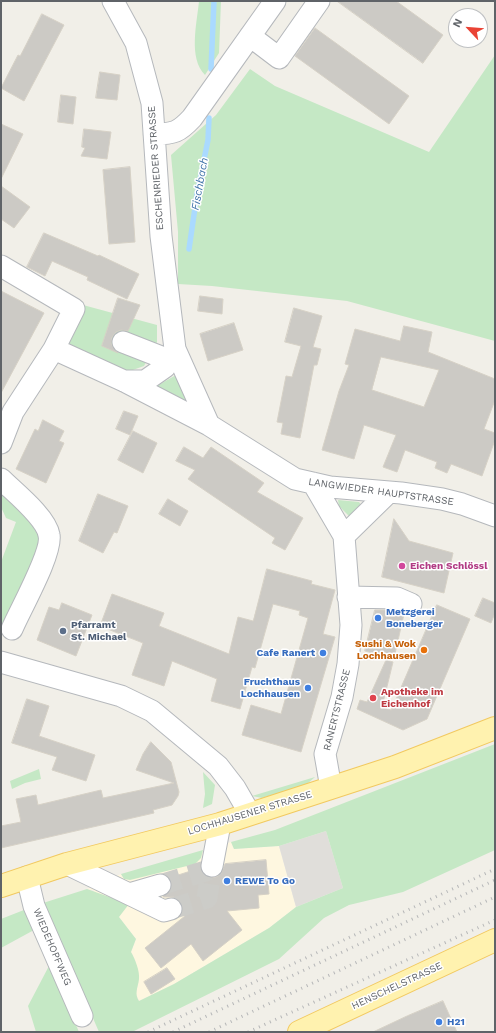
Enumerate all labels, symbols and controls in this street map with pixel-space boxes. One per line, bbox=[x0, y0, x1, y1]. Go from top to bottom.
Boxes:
north arrow bbox=[448, 8, 488, 48]
text: N bbox=[450, 16, 465, 29]
street label: ESCHENRIEDER STRASSE bbox=[146, 105, 166, 231]
water label: Fischbach bbox=[189, 157, 211, 211]
street label: LANGWIEDER HAUPTSTRASSE bbox=[307, 476, 455, 508]
place label: Eichen Schlössl bbox=[410, 560, 487, 572]
marker: Eichen Schlössl bbox=[397, 561, 407, 571]
place label: Metzgerei Boneberger bbox=[386, 606, 443, 630]
marker: Metzgerei Boneberger bbox=[373, 613, 383, 623]
place label: Pfarramt St. Michael bbox=[71, 619, 126, 642]
marker: Pfarramt St. Michael bbox=[58, 626, 68, 636]
place label: Sushi & Wok Lochhausen bbox=[355, 638, 416, 662]
marker: Sushi & Wok Lochhausen bbox=[419, 645, 429, 655]
place label: Cafe Ranert bbox=[256, 647, 315, 659]
marker: Cafe Ranert bbox=[318, 648, 328, 658]
street label: RANERTSTRASSE bbox=[321, 668, 353, 752]
place label: Fruchthaus Lochhausen bbox=[241, 676, 300, 700]
marker: Fruchthaus Lochhausen bbox=[303, 683, 313, 693]
place label: Apotheke im Eichenhof bbox=[381, 686, 443, 710]
marker: Apotheke im Eichenhof bbox=[368, 693, 378, 703]
street label: LOCHHAUSENER STRASSE bbox=[186, 788, 314, 838]
place label: REWE To Go bbox=[235, 875, 295, 887]
marker: REWE To Go bbox=[222, 876, 232, 886]
street label: WIEDEHOPFWEG bbox=[30, 907, 74, 987]
street label: HENSCHELSTRASSE bbox=[350, 960, 444, 1012]
place label: H21 bbox=[447, 1016, 465, 1028]
marker: H21 bbox=[434, 1017, 444, 1027]

